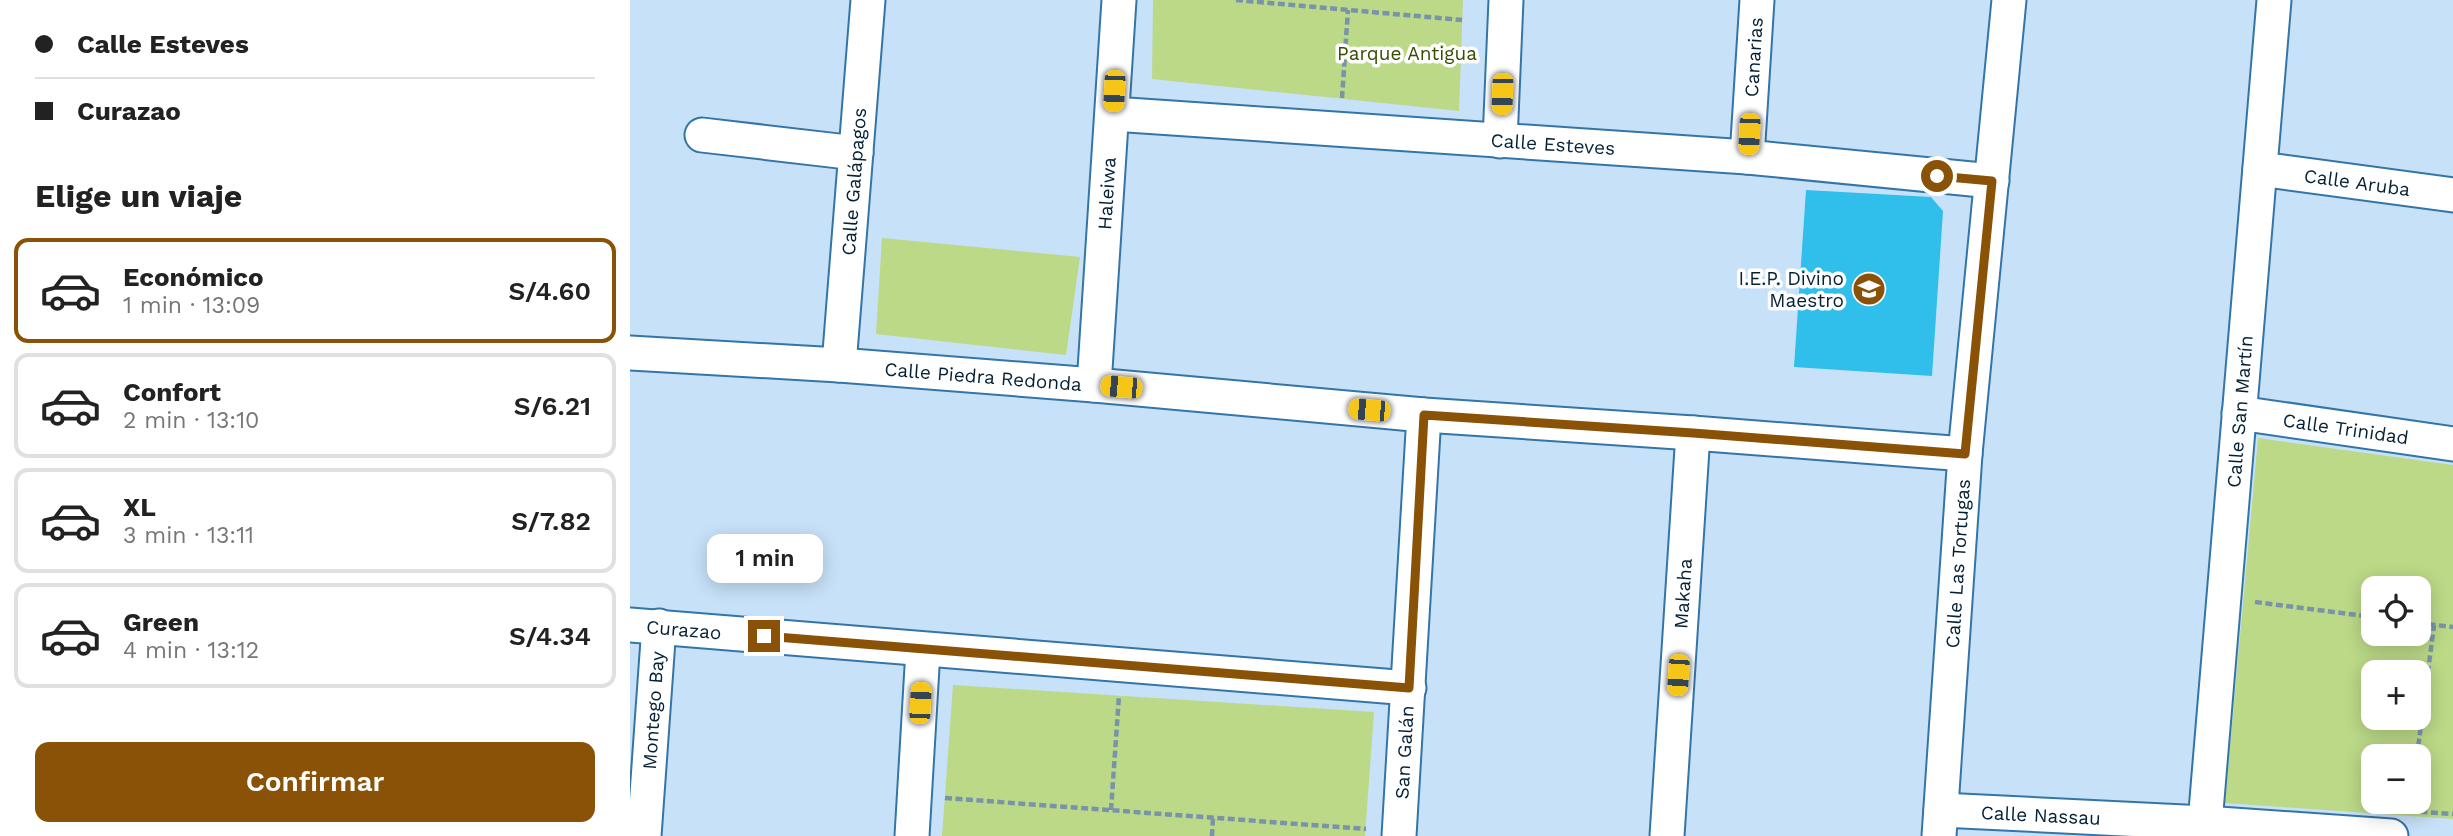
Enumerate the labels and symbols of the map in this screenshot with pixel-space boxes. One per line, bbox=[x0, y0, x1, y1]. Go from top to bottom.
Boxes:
street label: Canarias bbox=[1739, 17, 1767, 98]
park label: Parque Antigua bbox=[1337, 42, 1477, 65]
car bbox=[1103, 69, 1126, 113]
car bbox=[1491, 73, 1514, 115]
street label: Calle Galápagos bbox=[836, 107, 871, 256]
car bbox=[1738, 112, 1761, 156]
street label: Calle Esteves bbox=[1490, 128, 1616, 160]
street label: Haleiwa bbox=[1093, 156, 1120, 231]
route start bbox=[1921, 160, 1953, 192]
street label: Calle Aruba bbox=[2303, 164, 2412, 201]
place label: I.E.P. Divino Maestro bbox=[1739, 267, 1844, 312]
school or university icon: I.E.P. Divino Maestro bbox=[1850, 270, 1888, 308]
street label: Calle San Martín bbox=[2222, 334, 2257, 489]
street label: Calle Piedra Redonda bbox=[884, 357, 1083, 396]
car bbox=[1100, 375, 1143, 399]
car bbox=[1348, 398, 1391, 422]
street label: Calle Trinidad bbox=[2281, 408, 2410, 449]
street label: Calle Las Tortugas bbox=[1940, 478, 1975, 649]
callout: 1 min bbox=[706, 534, 822, 584]
street label: Makaha bbox=[1669, 557, 1696, 630]
street label: Curazao bbox=[645, 615, 722, 644]
route end bbox=[748, 620, 780, 652]
street label: Montego Bay bbox=[637, 650, 669, 770]
car bbox=[1667, 653, 1690, 697]
car bbox=[909, 681, 932, 725]
street label: San Galán bbox=[1390, 705, 1418, 800]
street label: Calle Nassau bbox=[1980, 800, 2101, 829]

